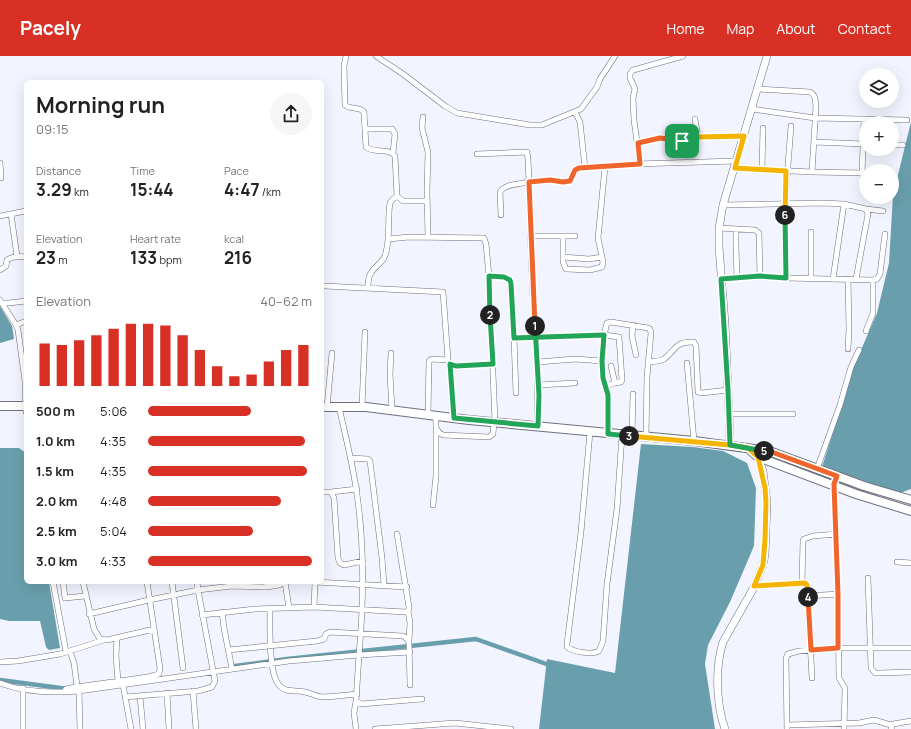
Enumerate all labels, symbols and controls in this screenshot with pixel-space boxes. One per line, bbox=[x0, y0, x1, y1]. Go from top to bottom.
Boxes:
text: Pacely bbox=[20, 15, 81, 41]
text: Home bbox=[667, 19, 704, 38]
text: Map bbox=[726, 19, 754, 38]
text: About bbox=[776, 19, 816, 38]
text: Contact bbox=[838, 19, 891, 38]
map controls bbox=[859, 68, 899, 204]
button: layers bbox=[859, 68, 899, 108]
text: Morning run bbox=[36, 90, 165, 120]
button: share bbox=[270, 93, 312, 135]
button: + bbox=[859, 116, 899, 156]
text: 09:15 bbox=[36, 120, 68, 138]
pin bbox=[665, 124, 699, 158]
icon: arrive bbox=[671, 130, 693, 152]
text: Distance bbox=[36, 163, 81, 178]
text: Time bbox=[130, 163, 155, 178]
text: Pace bbox=[224, 163, 249, 178]
button: − bbox=[859, 164, 899, 204]
text: 3.29 bbox=[36, 178, 72, 201]
text: 15:44 bbox=[130, 178, 174, 201]
text: 4:47 bbox=[224, 178, 260, 201]
text: km bbox=[72, 184, 89, 199]
text: /km bbox=[260, 184, 281, 199]
pin: 6 bbox=[775, 205, 795, 225]
text: 6 bbox=[782, 207, 788, 222]
text: Elevation bbox=[36, 231, 82, 246]
text: Heart rate bbox=[130, 231, 181, 246]
text: kcal bbox=[224, 231, 244, 246]
text: 23 bbox=[36, 246, 56, 269]
text: 133 bbox=[130, 246, 157, 269]
text: 216 bbox=[224, 246, 252, 269]
text: m bbox=[56, 252, 68, 267]
text: bpm bbox=[157, 252, 182, 267]
text: Elevation bbox=[36, 292, 91, 310]
text: 40–62 m bbox=[260, 292, 312, 310]
pin: 2 bbox=[480, 305, 500, 325]
text: 2 bbox=[487, 307, 493, 322]
pin: 1 bbox=[525, 316, 545, 336]
text: 1 bbox=[533, 318, 537, 333]
text: 500 m bbox=[36, 402, 75, 420]
text: 5:06 bbox=[100, 402, 127, 420]
pin: 3 bbox=[619, 426, 639, 446]
text: 3 bbox=[626, 428, 632, 443]
text: 1.0 km bbox=[36, 432, 75, 450]
text: 4:35 bbox=[100, 432, 126, 450]
pin: 5 bbox=[754, 441, 774, 461]
text: 5 bbox=[761, 443, 767, 458]
text: 1.5 km bbox=[36, 462, 74, 480]
text: 4:35 bbox=[100, 462, 126, 480]
text: 2.0 km bbox=[36, 492, 78, 510]
text: 4:48 bbox=[100, 492, 127, 510]
text: 2.5 km bbox=[36, 522, 77, 540]
text: 5:04 bbox=[100, 522, 127, 540]
text: 3.0 km bbox=[36, 552, 77, 570]
text: 4:33 bbox=[100, 552, 126, 570]
pin: 4 bbox=[798, 587, 818, 607]
text: 4 bbox=[805, 589, 811, 604]

